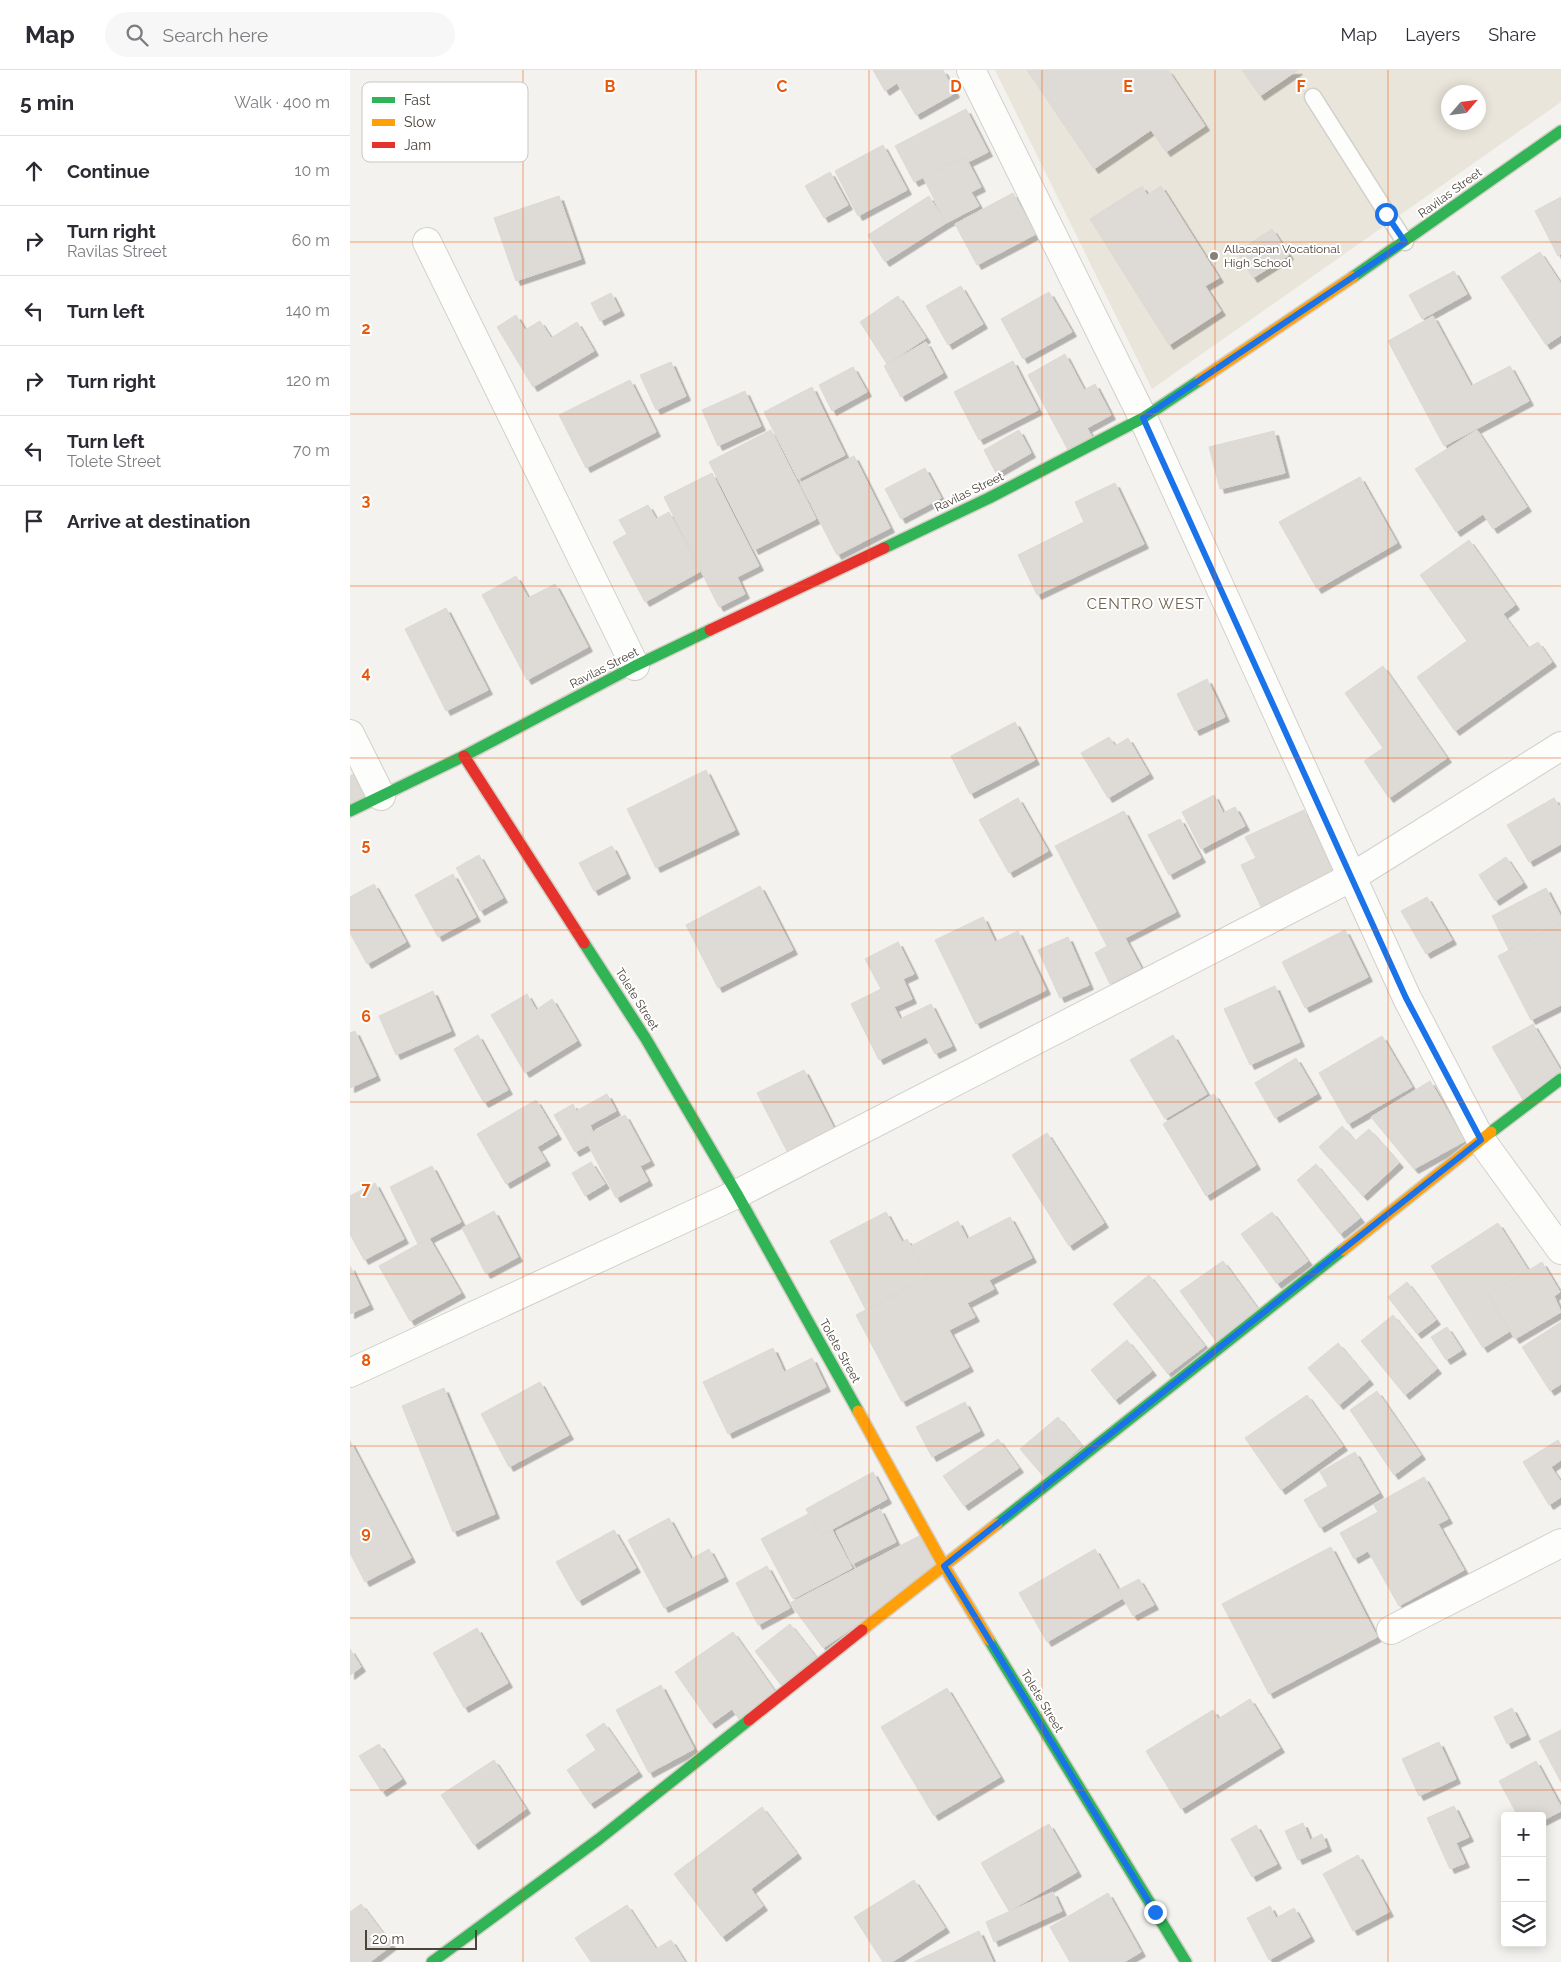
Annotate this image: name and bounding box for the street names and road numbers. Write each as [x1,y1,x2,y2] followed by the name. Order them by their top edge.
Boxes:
[1416,165,1484,221] street label: Ravilas Street
[932,469,1006,515] street label: Ravilas Street
[567,645,641,691] street label: Ravilas Street
[612,965,662,1033] street label: Tolete Street
[817,1317,863,1385] street label: Tolete Street
[1018,1667,1066,1735] street label: Tolete Street

